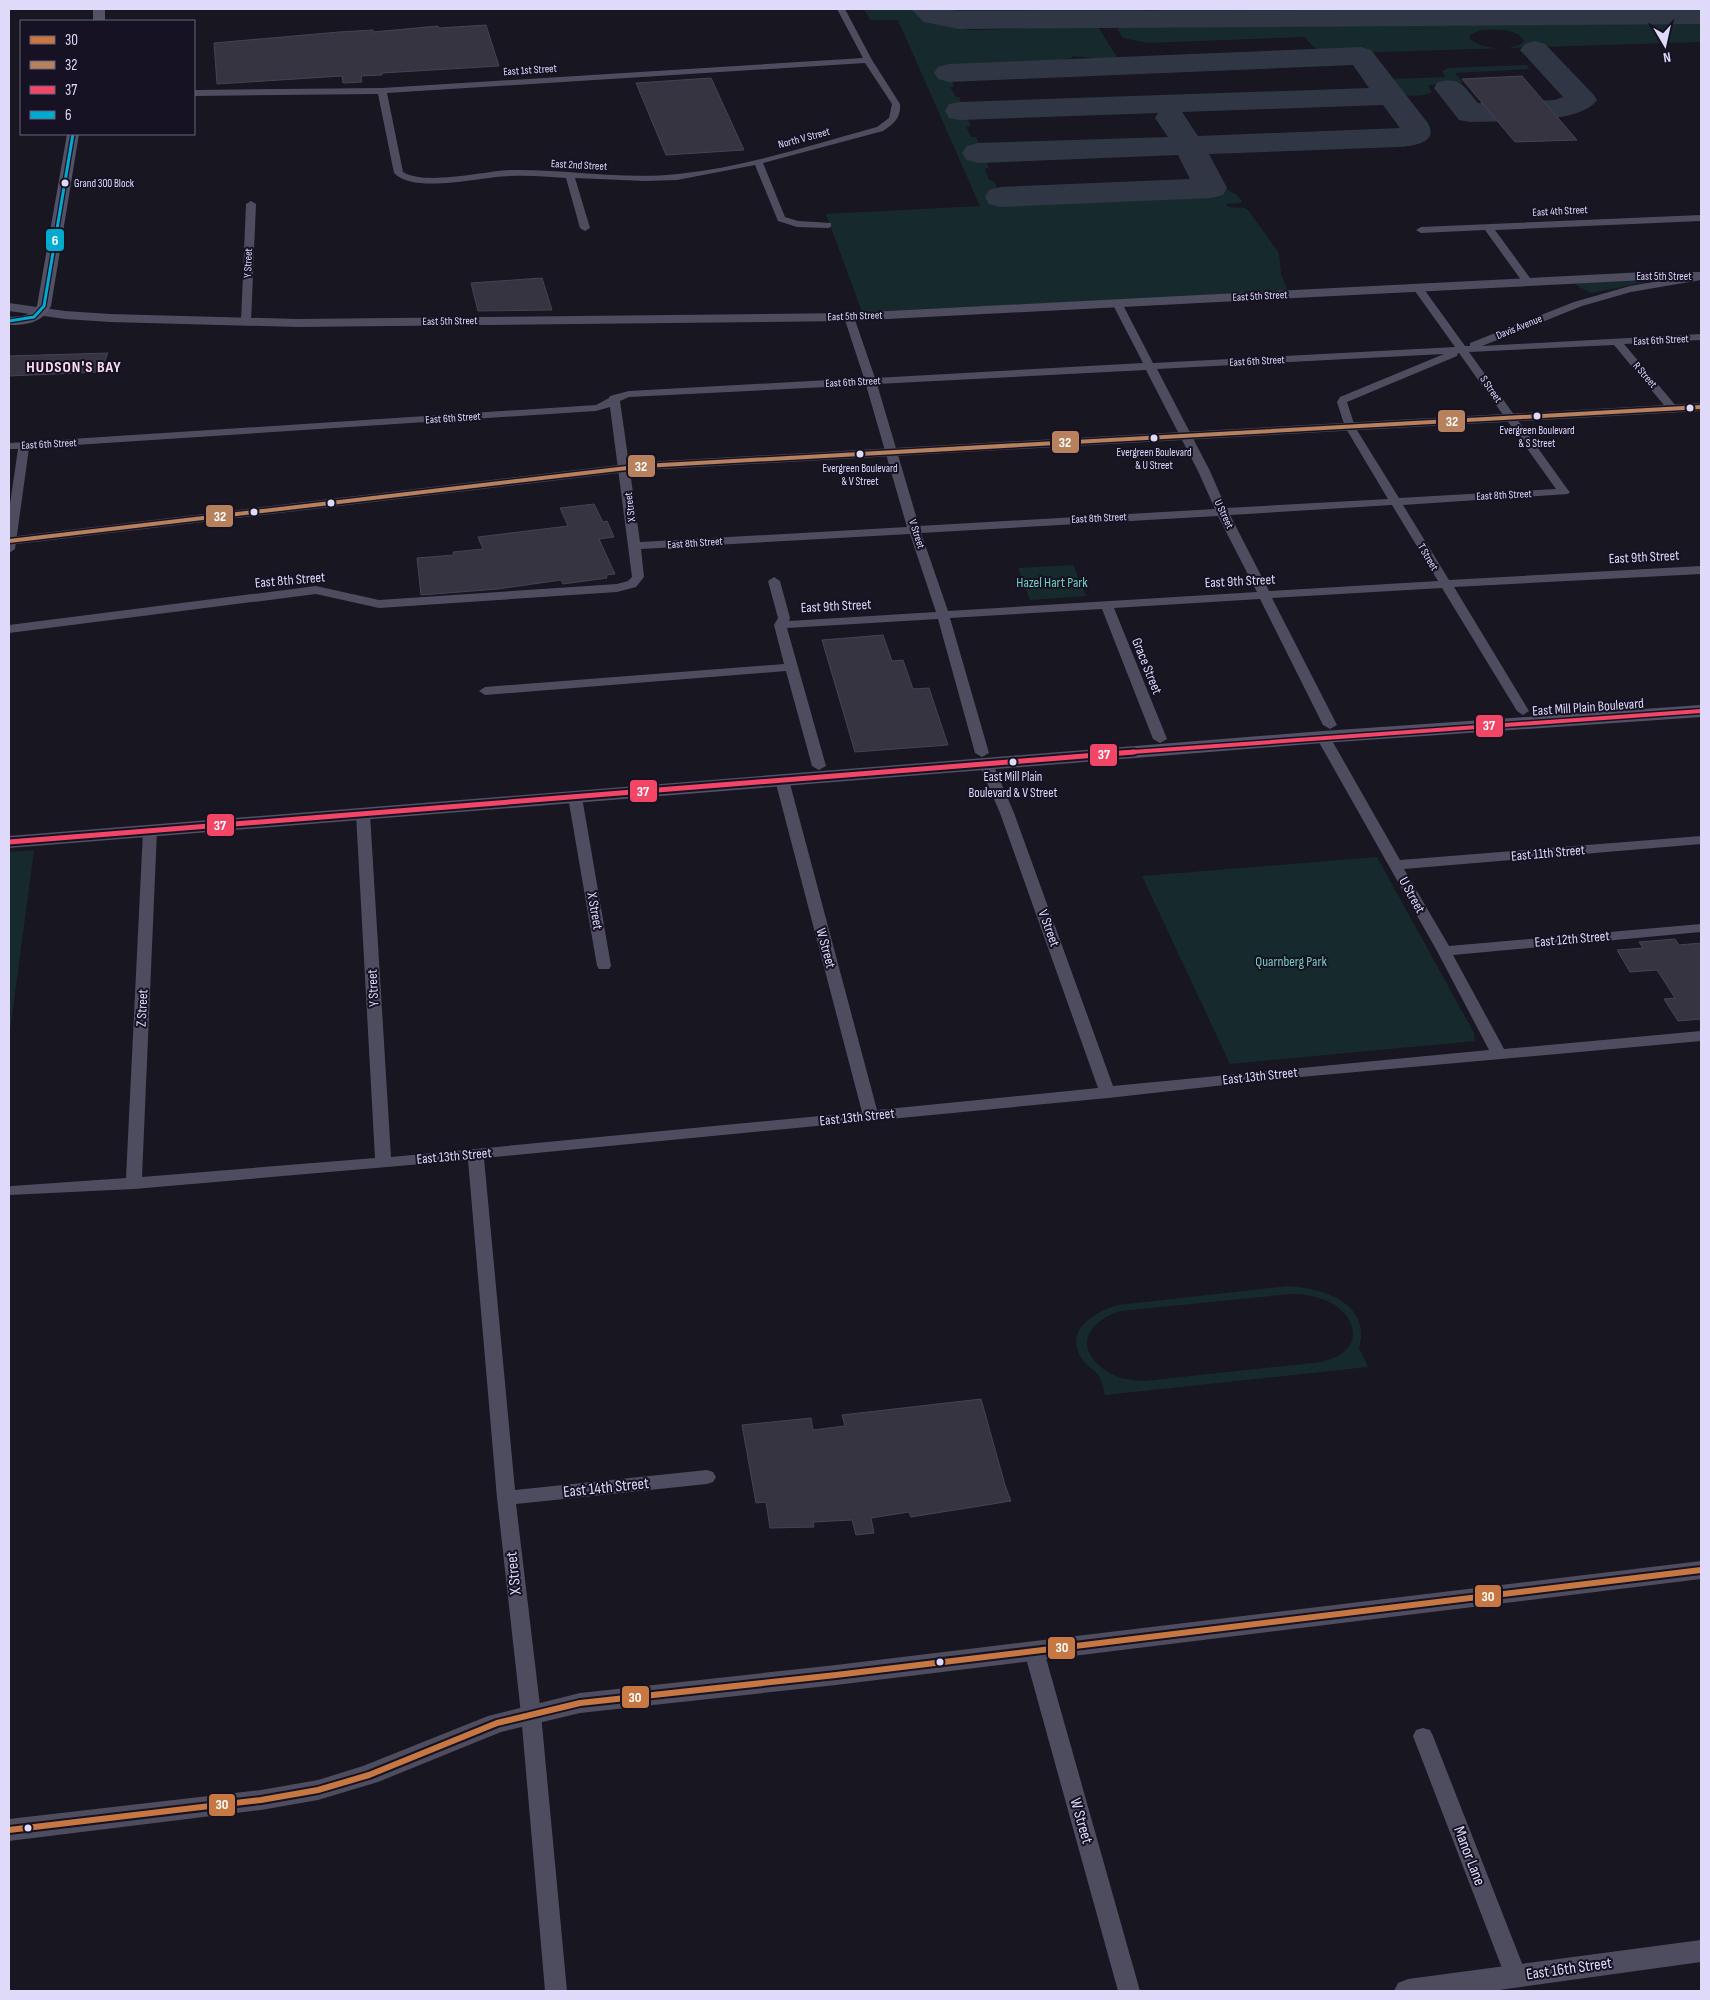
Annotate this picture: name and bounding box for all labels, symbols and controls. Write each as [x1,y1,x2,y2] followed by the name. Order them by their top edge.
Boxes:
[20,20,195,135] legend
[1640,20,1690,70] north arrow
[65,31,78,50] text: 30
[1662,48,1672,66] text: N
[65,56,77,75] text: 32
[503,62,558,78] street label: East 1st Street
[65,81,77,100] text: 37
[65,106,72,125] text: 6
[777,125,832,151] street label: North V Street
[550,157,608,173] street label: East 2nd Street
[74,177,135,190] place label: Grand 300 Block
[60,178,70,188] marker: Grand 300 Block
[1532,203,1589,219] street label: East 4th Street
[45,228,65,252] line badge: 6
[52,232,59,249] text: 6
[241,247,255,278] street label: Y Street
[1636,270,1692,283] street label: East 5th Street
[1232,288,1288,304] street label: East 5th Street
[827,309,883,323] street label: East 5th Street
[1494,312,1544,342] street label: Davis Avenue
[422,314,478,328] street label: East 5th Street
[1633,332,1690,348] street label: East 6th Street
[1229,353,1286,369] street label: East 6th Street
[26,358,122,377] district label: HUDSON'S BAY
[1630,359,1660,391] street label: R Street
[1477,373,1505,405] street label: S Street
[825,374,882,390] street label: East 6th Street
[1685,403,1695,413] unlabelled marker
[1437,409,1466,433] line badge: 32
[425,410,482,426] street label: East 6th Street
[1532,411,1542,421] marker: Evergreen Boulevard & S Street
[1446,413,1458,430] text: 32
[1500,424,1575,450] place label: Evergreen Boulevard & S Street
[1051,430,1080,454] line badge: 32
[1149,433,1159,443] marker: Evergreen Boulevard & U Street
[1059,434,1071,451] text: 32
[21,436,78,452] street label: East 6th Street
[1117,446,1192,472] place label: Evergreen Boulevard & U Street
[855,449,865,459] marker: Evergreen Boulevard & V Street
[627,454,656,478] line badge: 32
[635,458,647,475] text: 32
[823,462,898,488] place label: Evergreen Boulevard & V Street
[1476,487,1533,503] street label: East 8th Street
[622,491,638,523] street label: X Street
[1211,497,1237,531] street label: U Street
[326,498,336,508] unlabelled marker
[205,504,234,528] line badge: 32
[249,507,259,517] unlabelled marker
[214,508,226,525] text: 32
[1071,510,1128,526] street label: East 8th Street
[906,518,928,551] street label: V Street
[667,535,724,551] street label: East 8th Street
[1415,541,1441,574] street label: T Street
[1608,547,1680,567] street label: East 9th Street
[254,568,326,592] street label: East 8th Street
[1204,571,1276,591] street label: East 9th Street
[1016,574,1088,591] park label: Hazel Hart Park
[800,596,872,616] street label: East 9th Street
[1128,635,1166,697] street label: Grace Street
[1532,695,1645,719] street label: East Mill Plain Boulevard
[1475,714,1504,738] line badge: 37
[1483,717,1496,734] text: 37
[1089,743,1118,767] line badge: 37
[1098,746,1111,763] text: 37
[1008,757,1018,767] marker: East Mill Plain Boulevard & V Street
[969,769,1058,801] place label: East Mill Plain Boulevard & V Street
[629,779,658,803] line badge: 37
[637,783,650,800] text: 37
[206,813,235,837] line badge: 37
[214,817,227,834] text: 37
[1510,841,1586,865] street label: East 11th Street
[1395,874,1429,916] street label: U Street
[583,890,607,931] street label: X Street
[1035,907,1063,949] street label: V Street
[812,926,840,970] street label: W Street
[1534,927,1610,951] street label: East 12th Street
[1255,953,1327,970] park label: Quarnberg Park
[364,969,382,1007] street label: Y Street
[133,989,151,1027] street label: Z Street
[1222,1064,1298,1088] street label: East 13th Street
[819,1105,895,1129] street label: East 13th Street
[416,1144,492,1168] street label: East 13th Street
[562,1474,650,1502] street label: East 14th Street
[502,1550,526,1596] street label: X Street
[1474,1584,1502,1608] line badge: 30
[1482,1588,1495,1605] text: 30
[1047,1636,1076,1660] line badge: 30
[1056,1639,1069,1656] text: 30
[935,1657,945,1667] unlabelled marker
[621,1685,650,1709] line badge: 30
[629,1689,642,1706] text: 30
[208,1793,236,1817] line badge: 30
[216,1796,229,1813] text: 30
[1065,1796,1097,1846] street label: W Street
[23,1823,33,1833] unlabelled marker
[1449,1824,1489,1888] street label: Manor Lane
[1525,1954,1613,1984] street label: East 16th Street

